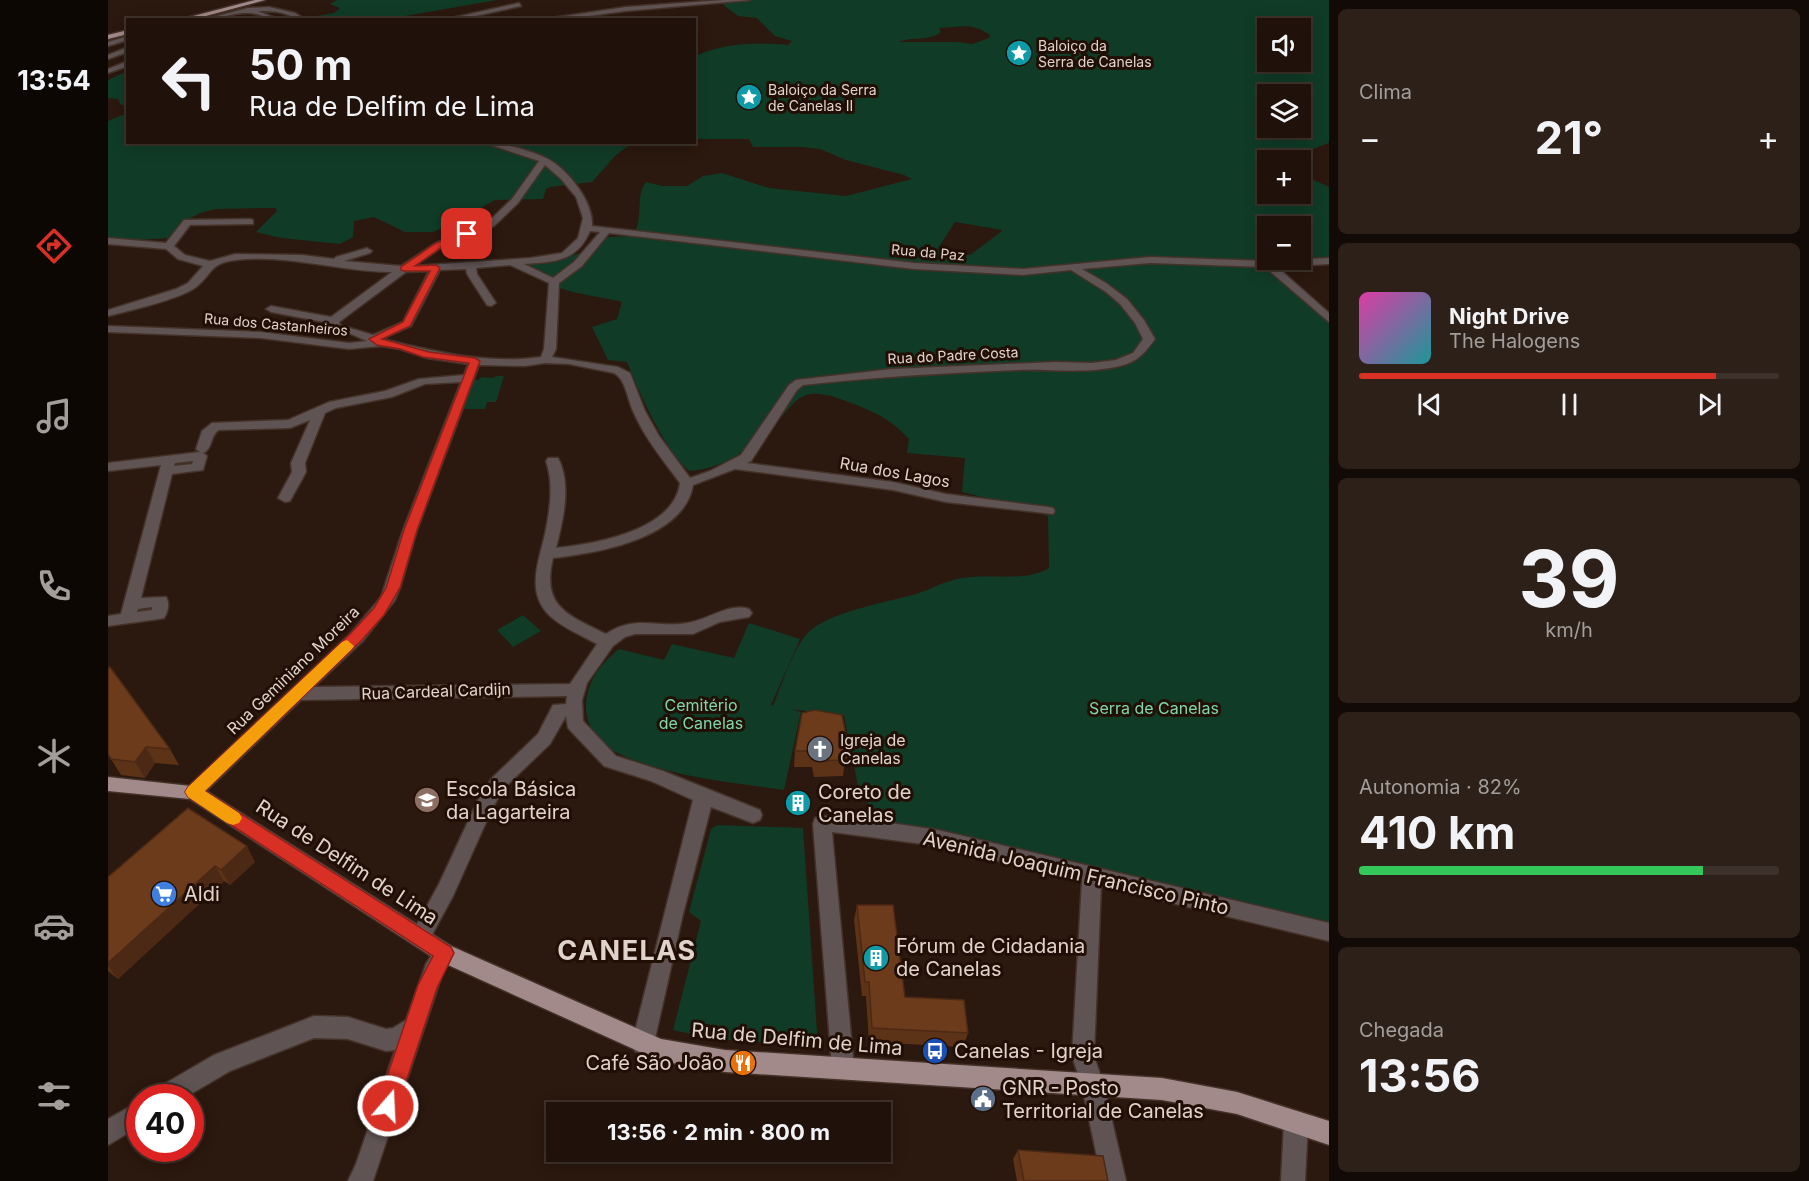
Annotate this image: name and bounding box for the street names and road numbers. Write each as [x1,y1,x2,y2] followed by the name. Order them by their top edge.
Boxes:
[890,240,966,264] street label: Rua da Paz
[203,309,349,339] street label: Rua dos Castanheiros
[887,343,1019,367] street label: Rua do Padre Costa
[838,452,952,492] street label: Rua dos Lagos
[223,602,363,738] street label: Rua Geminiano Moreira
[361,678,511,704] street label: Rua Cardeal Cardijn
[252,794,442,930] street label: Rua de Delfim de Lima
[921,826,1231,920] street label: Avenida Joaquim Francisco Pinto
[690,1018,904,1060] street label: Rua de Delfim de Lima

